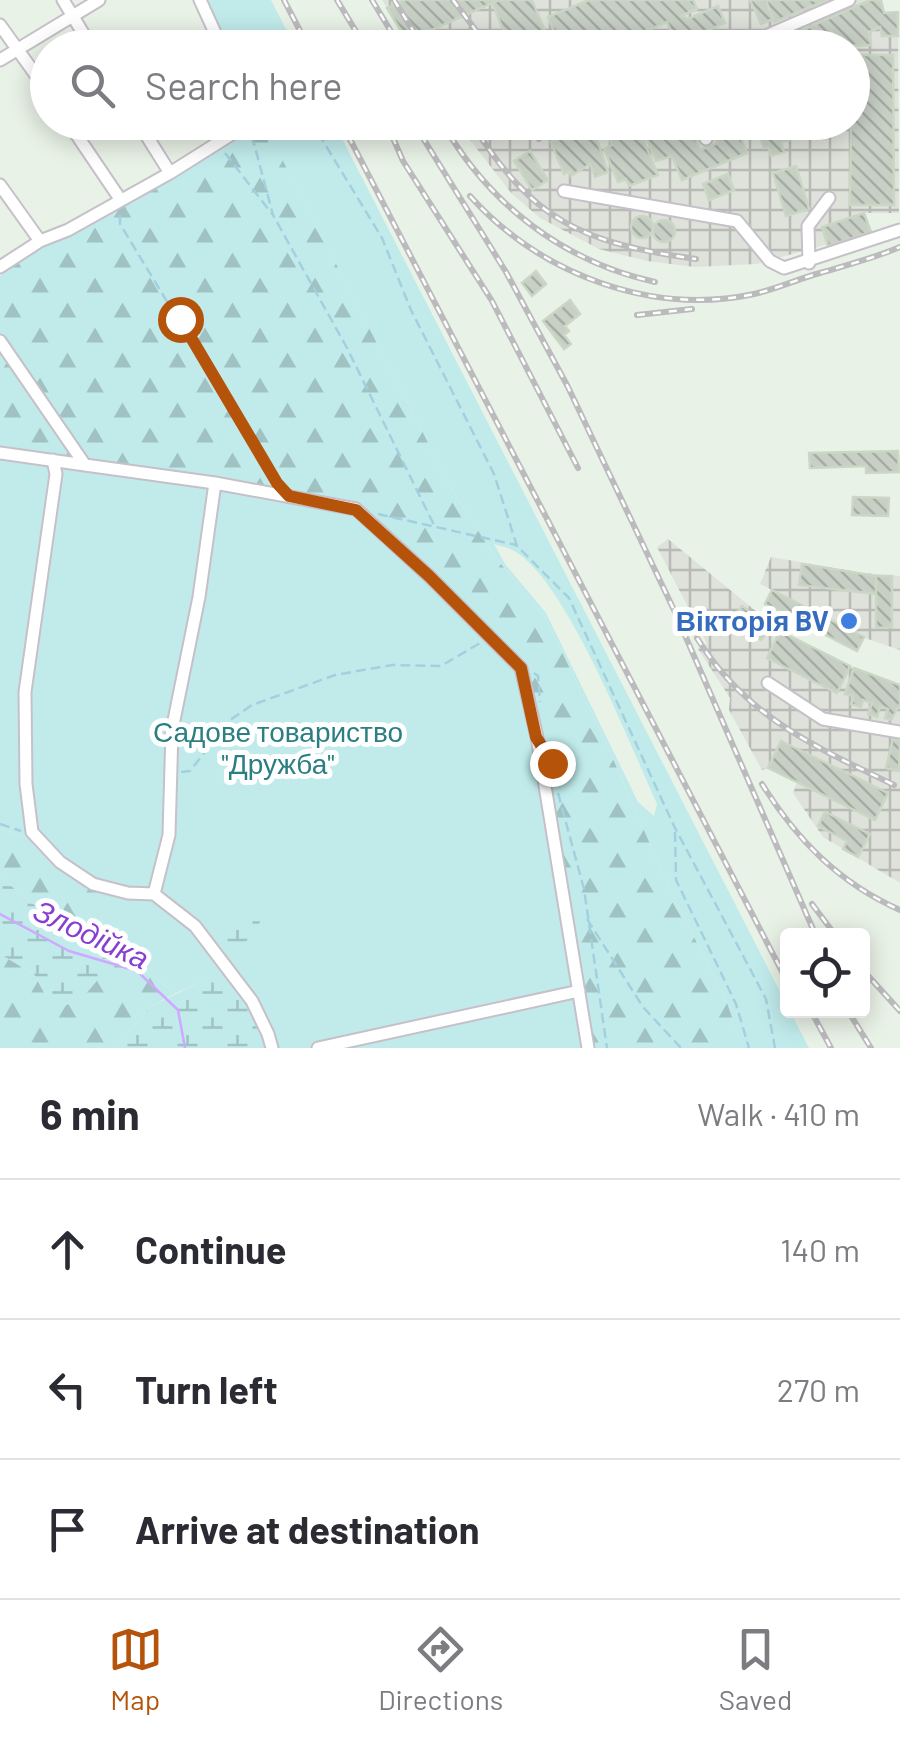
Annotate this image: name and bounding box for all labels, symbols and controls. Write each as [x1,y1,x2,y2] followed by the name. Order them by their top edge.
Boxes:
[30,30,870,140] search box
[65,58,120,113] icon: search
[145,62,343,108] text: Search here
[158,297,204,343] route start
[676,603,829,637] place label: Вікторія BV
[838,610,860,632] marker: Вікторія BV
[153,714,403,780] park label: Садове товариство "Дружба"
[530,741,576,787] route end
[29,891,155,975] water label: Злодійка
[780,928,870,1018] map controls
[780,928,870,1018] button: locate
[40,1088,140,1138] text: 6 min
[697,1094,860,1132] text: Walk · 410 m
[40,1222,95,1277] icon: ahead
[135,1226,286,1272] text: Continue
[780,1230,860,1268] text: 140 m
[40,1362,95,1417] icon: left
[135,1366,278,1412] text: Turn left
[777,1370,860,1408] text: 270 m
[40,1502,95,1557] icon: arrive
[135,1506,480,1552] text: Arrive at destination
[108,1622,163,1716] tab: Map
[378,1622,503,1716] tab: Directions
[719,1622,792,1716] tab: Saved

